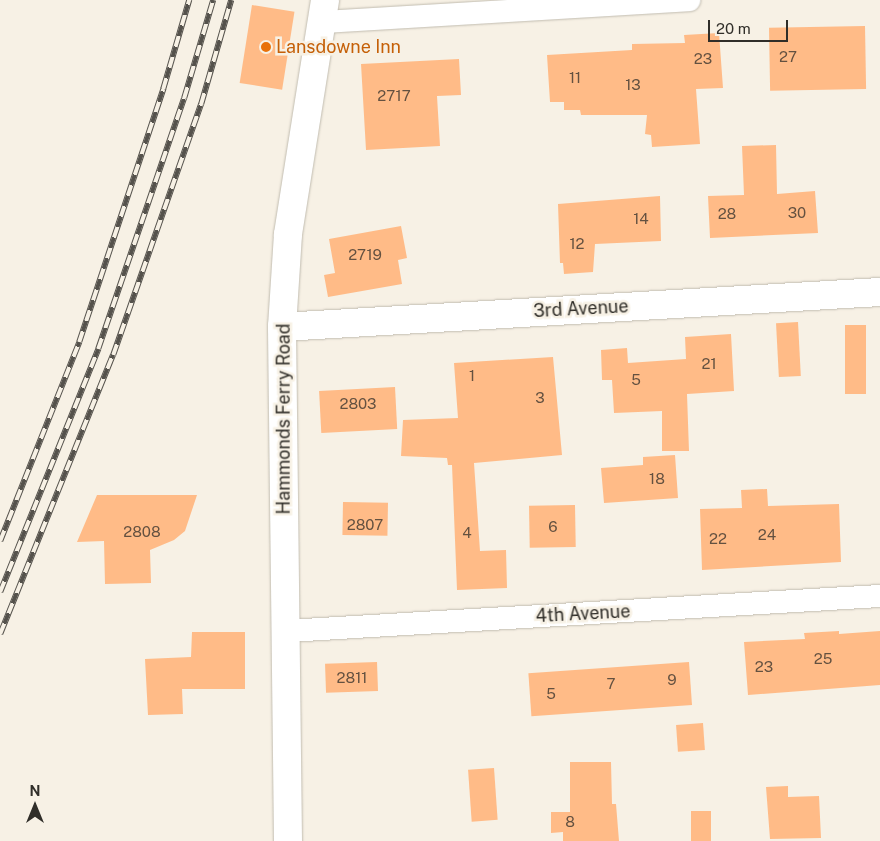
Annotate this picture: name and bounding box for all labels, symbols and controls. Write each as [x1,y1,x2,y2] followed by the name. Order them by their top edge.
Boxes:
[710,10,790,42] scale bar
[716,20,751,37] text: 20 m
[276,36,401,58] place label: Lansdowne Inn
[260,41,272,53] marker: Lansdowne Inn
[779,48,797,66] house number: 27
[694,50,712,68] house number: 23
[569,69,581,87] house number: 11
[625,76,641,94] house number: 13
[377,87,411,105] house number: 2717
[788,204,806,222] house number: 30
[718,205,736,223] house number: 28
[633,210,649,228] house number: 14
[569,235,585,253] house number: 12
[348,246,382,264] house number: 2719
[533,296,629,322] street label: 3rd Avenue
[273,323,295,515] street label: Hammonds Ferry Road
[701,355,717,373] house number: 21
[469,367,475,385] house number: 1
[631,371,641,389] house number: 5
[535,389,545,407] house number: 3
[339,395,377,413] house number: 2803
[649,470,665,488] house number: 18
[347,516,383,534] house number: 2807
[548,518,558,536] house number: 6
[123,523,161,541] house number: 2808
[462,524,472,542] house number: 4
[758,526,776,544] house number: 24
[709,530,727,548] house number: 22
[535,601,631,627] street label: 4th Avenue
[814,650,832,668] house number: 25
[755,658,773,676] house number: 23
[337,669,367,687] house number: 2811
[667,671,677,689] house number: 9
[606,675,616,693] house number: 7
[546,685,556,703] house number: 5
[10,781,60,831] north arrow
[30,783,40,799] text: N
[565,813,575,831] house number: 8

